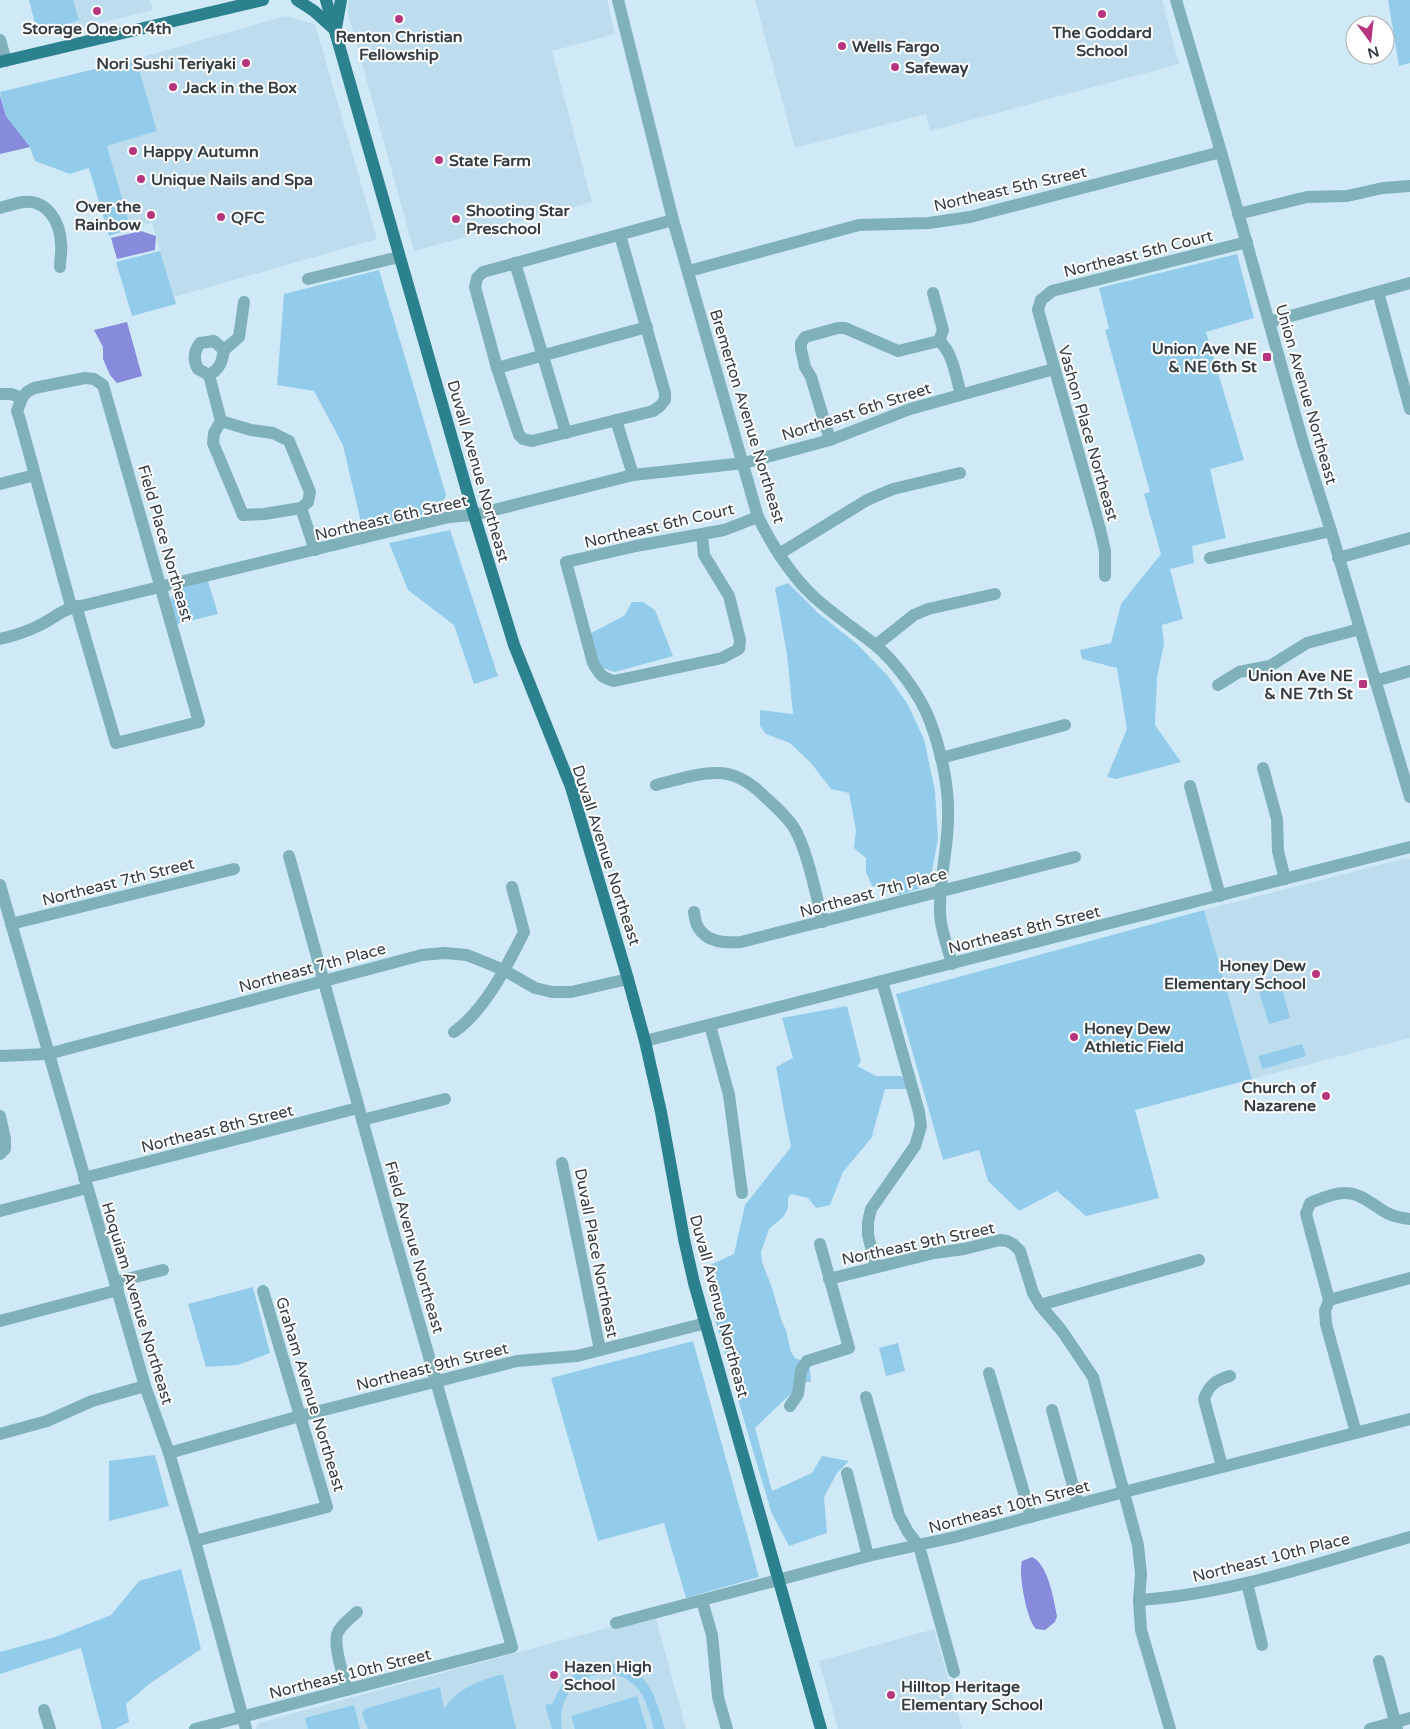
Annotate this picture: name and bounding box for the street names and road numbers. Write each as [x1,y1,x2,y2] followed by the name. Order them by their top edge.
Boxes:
[932,162,1089,216] street label: Northeast 5th Street
[1062,226,1215,282] street label: Northeast 5th Court
[1271,302,1341,487] street label: Union Avenue Northeast
[705,307,789,526] street label: Bremerton Avenue Northeast
[1053,343,1123,523] street label: Vashon Place Northeast
[442,378,514,565] street label: Duvall Avenue Northeast
[779,378,934,446] street label: Northeast 6th Street
[133,463,197,624] street label: Field Place Northeast
[313,491,470,545] street label: Northeast 6th Street
[582,499,736,553] street label: Northeast 6th Court
[567,762,645,948] street label: Duvall Avenue Northeast
[40,853,196,911] street label: Northeast 7th Street
[798,864,949,922] street label: Northeast 7th Place
[946,901,1102,959] street label: Northeast 8th Street
[237,939,388,997] street label: Northeast 7th Place
[139,1100,295,1158] street label: Northeast 8th Street
[380,1159,448,1336] street label: Field Avenue Northeast
[570,1167,622,1340] street label: Duvall Place Northeast
[97,1200,177,1407] street label: Hoquiam Avenue Northeast
[685,1213,753,1400] street label: Duvall Avenue Northeast
[840,1218,997,1270] street label: Northeast 9th Street
[271,1295,349,1494] street label: Graham Avenue Northeast
[354,1338,510,1396] street label: Northeast 9th Street
[926,1476,1092,1538] street label: Northeast 10th Street
[1190,1529,1352,1587] street label: Northeast 10th Place
[267,1644,433,1704] street label: Northeast 10th Street

